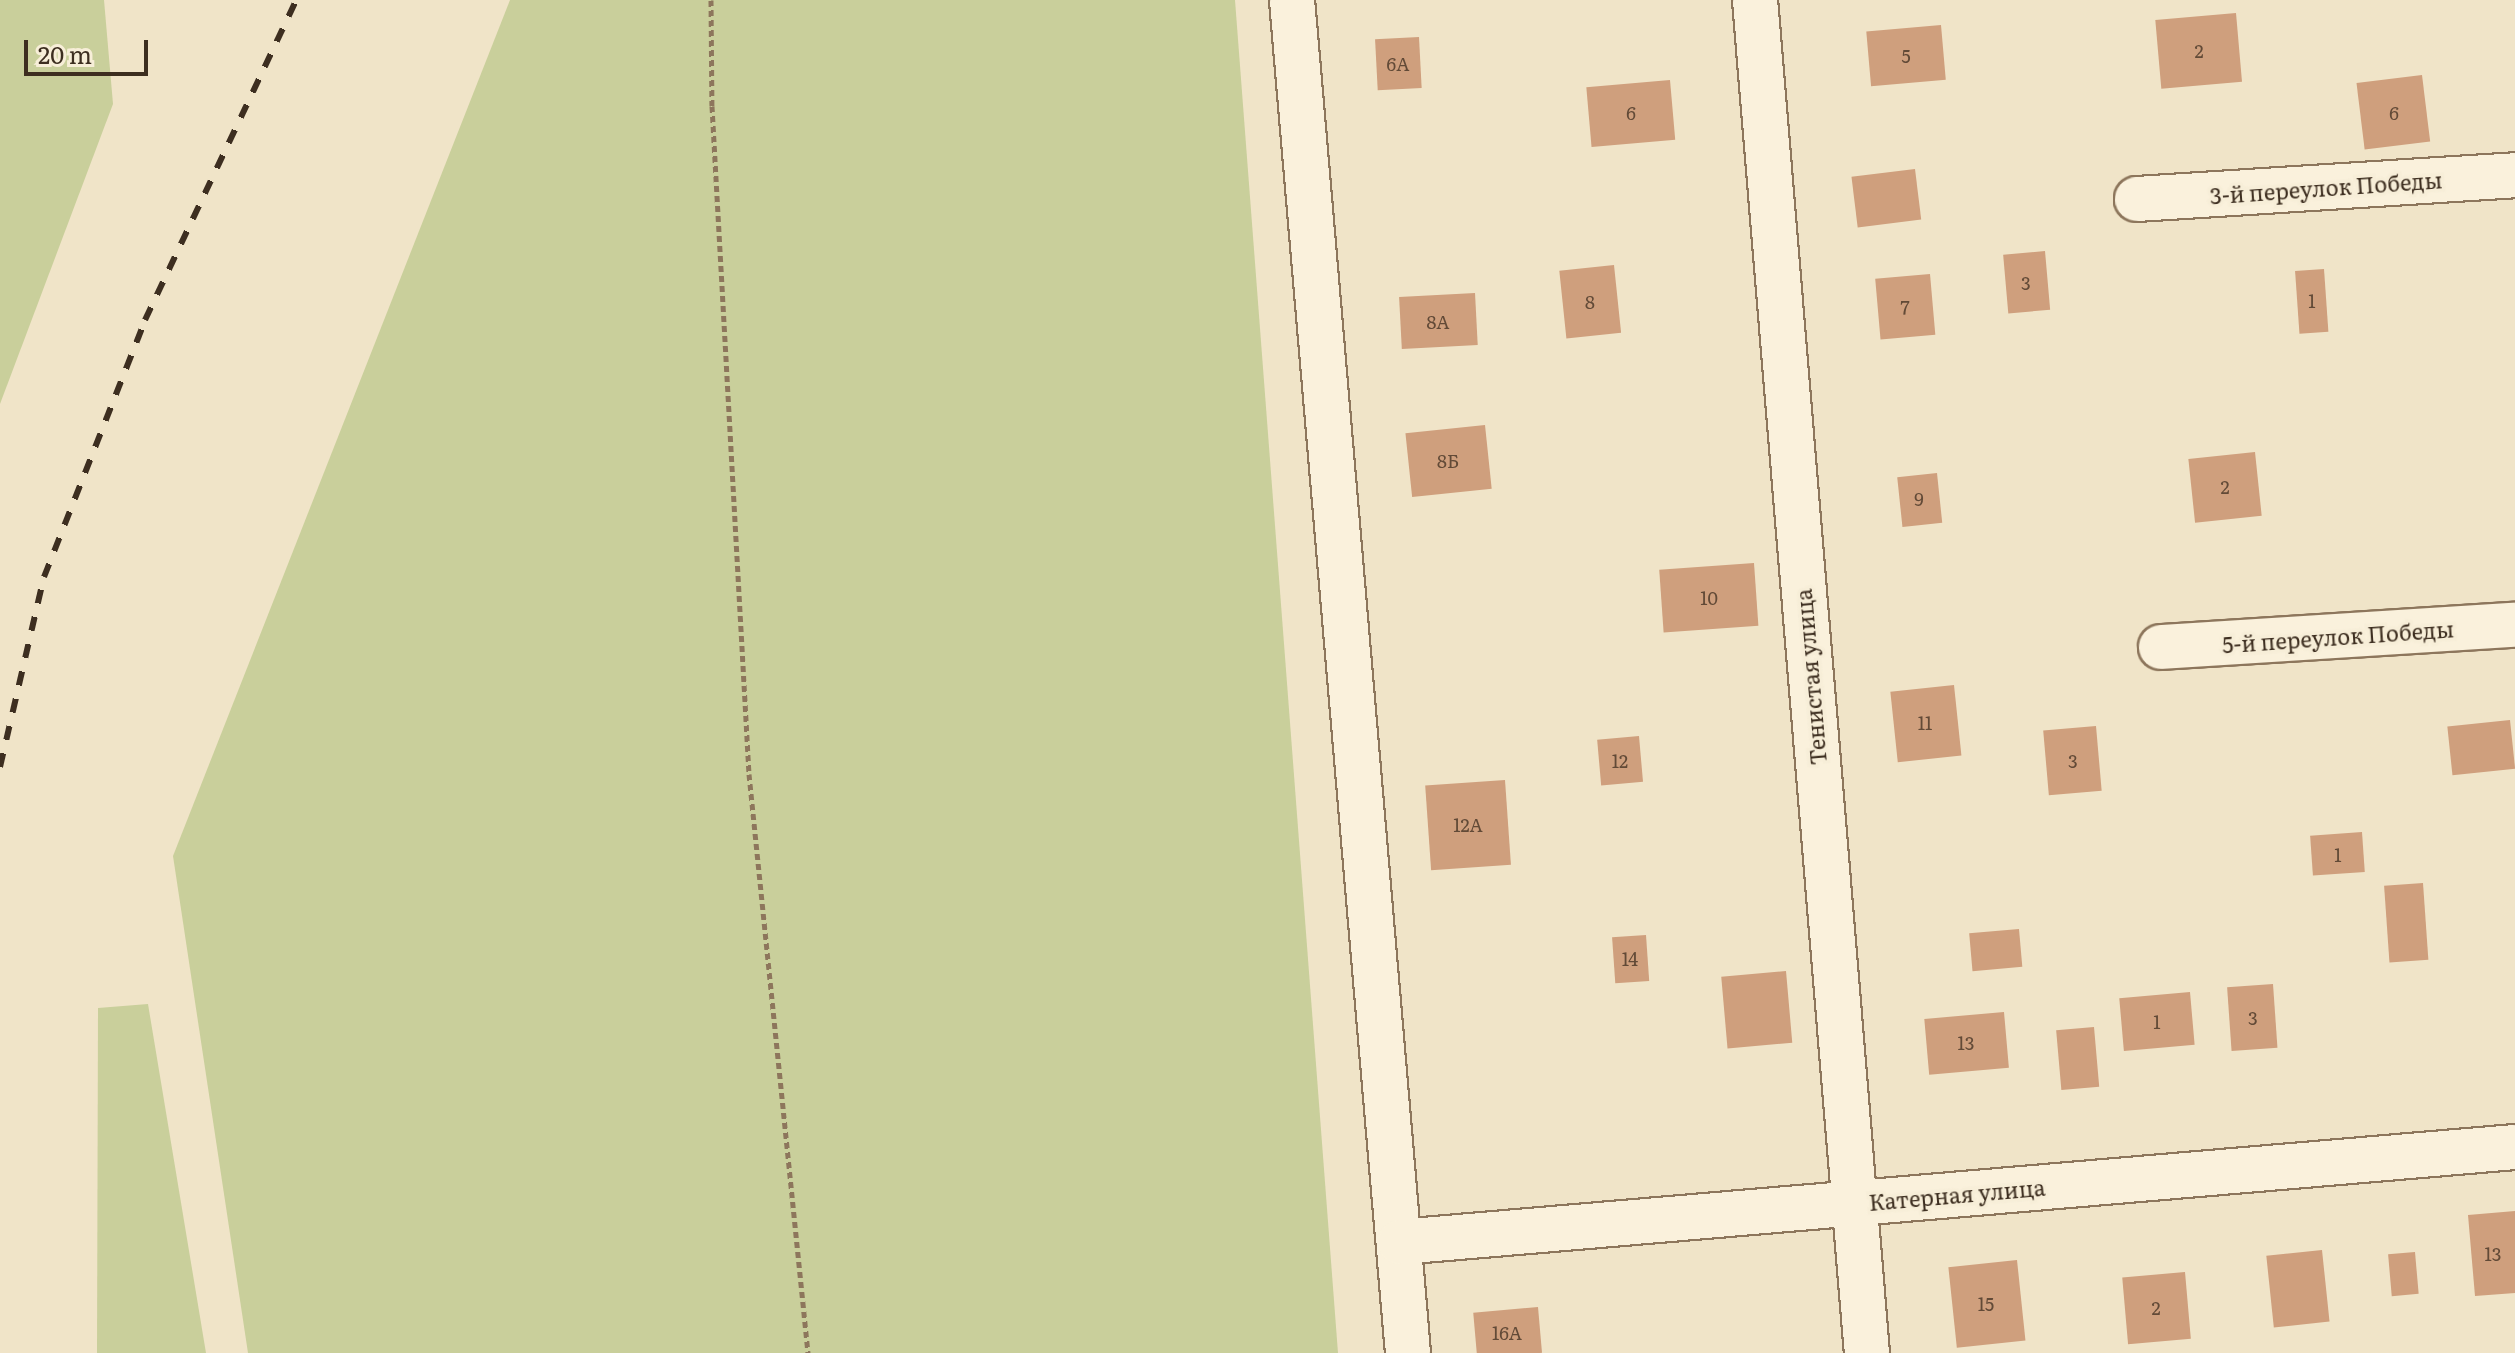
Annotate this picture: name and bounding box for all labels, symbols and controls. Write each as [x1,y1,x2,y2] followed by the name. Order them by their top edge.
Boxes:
[28,24,152,74] scale bar
[38,36,92,71] text: 20 m
[2194,40,2204,62] house number: 2
[1901,45,1911,67] house number: 5
[1387,53,1409,75] house number: 6А
[1626,102,1636,124] house number: 6
[2389,102,2399,124] house number: 6
[2209,166,2443,208] street label: 3-й переулок Победы
[2021,272,2031,294] house number: 3
[2308,290,2316,312] house number: 1
[1585,291,1595,313] house number: 8
[1900,296,1910,318] house number: 7
[1426,311,1450,333] house number: 8А
[1437,450,1459,472] house number: 8Б
[2220,476,2230,498] house number: 2
[1914,488,1924,510] house number: 9
[1700,587,1718,609] house number: 10
[1789,588,1831,766] street label: Тенистая улица
[2221,615,2455,657] street label: 5-й переулок Победы
[1918,712,1932,734] house number: 11
[1612,750,1628,772] house number: 12
[2068,750,2078,772] house number: 3
[1453,814,1483,836] house number: 12А
[2334,844,2342,866] house number: 1
[1622,948,1638,970] house number: 14
[2248,1007,2258,1029] house number: 3
[2153,1011,2161,1033] house number: 1
[1957,1032,1975,1054] house number: 13
[1868,1173,2046,1215] street label: Катерная улица
[2484,1243,2502,1265] house number: 13
[1978,1293,1994,1315] house number: 15
[2151,1297,2161,1319] house number: 2
[1492,1322,1522,1344] house number: 16А

